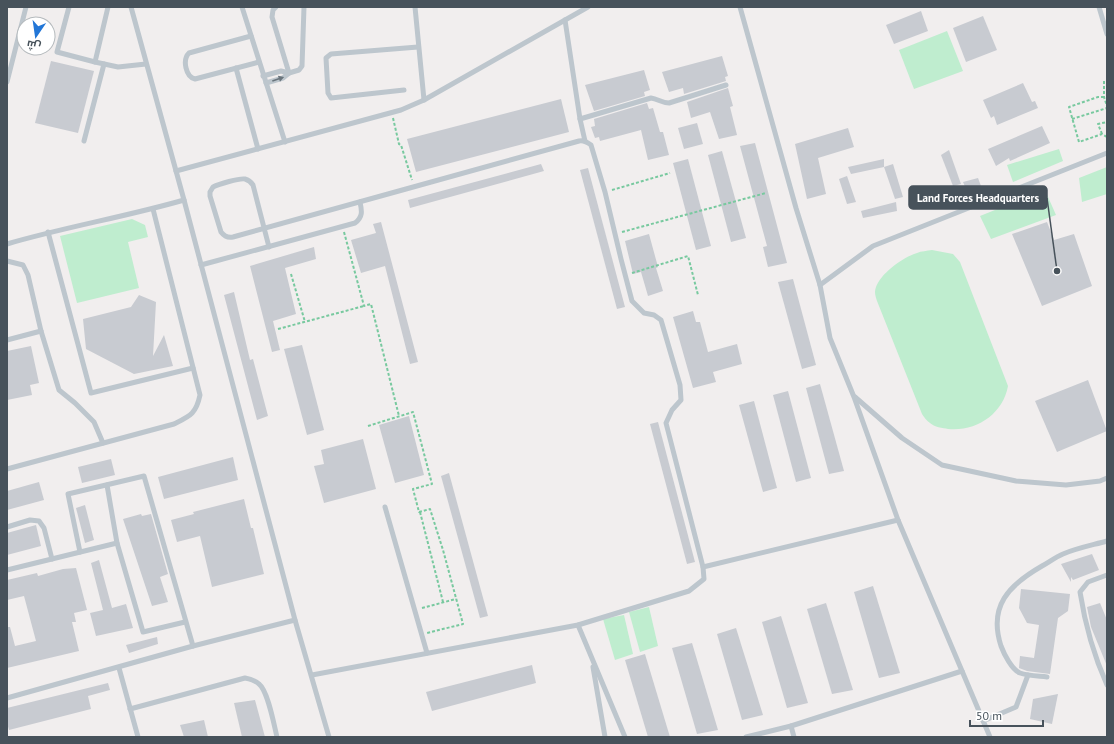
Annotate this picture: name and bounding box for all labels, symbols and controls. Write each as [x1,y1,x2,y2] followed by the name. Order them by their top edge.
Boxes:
[16,16,56,56] north arrow
[25,37,42,54] text: ش
[273,76,285,82] one-way arrow
[909,186,1047,209] callout: Land Forces Headquarters
[917,191,1039,205] text: Land Forces Headquarters
[970,702,1043,728] scale bar
[976,708,1002,723] text: 50 m

